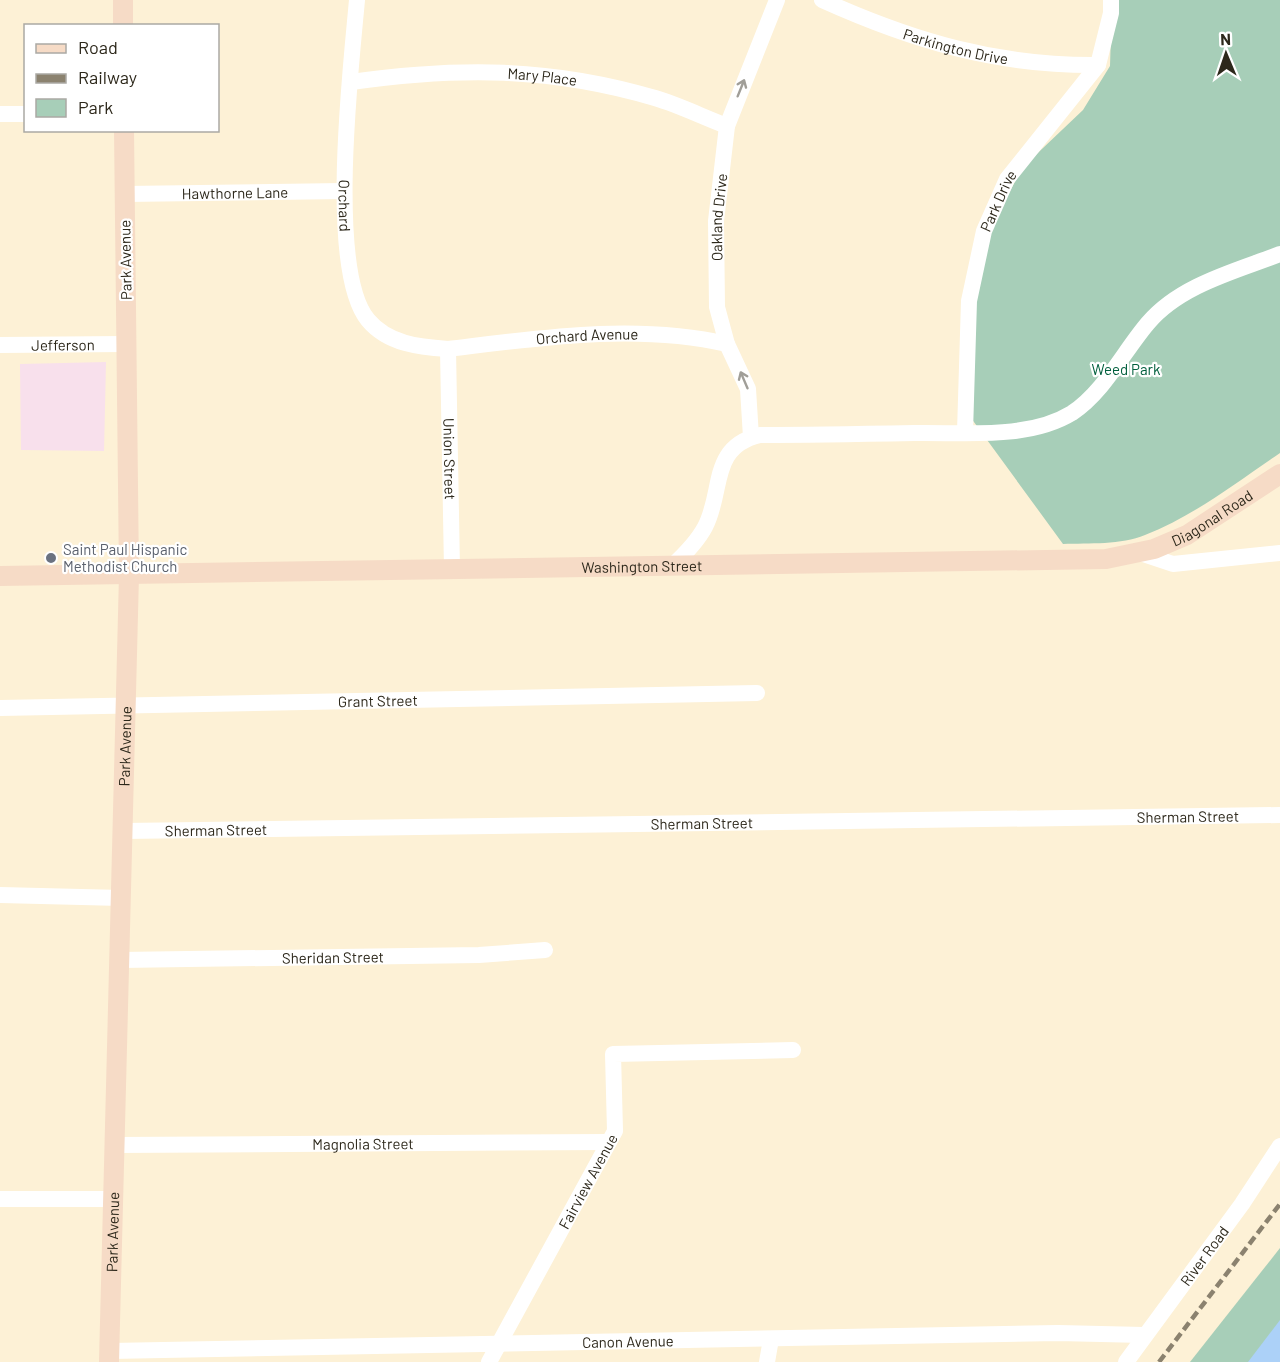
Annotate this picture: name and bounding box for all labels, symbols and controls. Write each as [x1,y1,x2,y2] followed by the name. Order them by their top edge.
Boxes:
[24,24,219,132] legend
[901,24,1009,68] street label: Parkington Drive
[1196,24,1256,84] north arrow
[1220,29,1231,48] text: N
[78,36,118,58] text: Road
[507,64,578,89] street label: Mary Place
[78,66,137,88] text: Railway
[736,80,747,98] one-way arrow
[78,96,113,118] text: Park
[976,166,1020,234] street label: Park Drive
[707,172,730,261] street label: Oakland Drive
[336,180,355,232] street label: Orchard
[182,183,288,202] street label: Hawthorne Lane
[115,220,135,300] street label: Park Avenue
[535,324,639,348] street label: Orchard Avenue
[31,335,95,354] street label: Jefferson
[1091,360,1161,378] park label: Weed Park
[738,371,749,389] one-way arrow
[440,418,460,500] street label: Union Street
[1169,486,1256,550] street label: Diagonal Road
[63,540,187,575] place label: Saint Paul Hispanic Methodist Church
[44,551,58,565] marker: Saint Paul Hispanic Methodist Church
[581,556,703,576] street label: Washington Street
[338,691,418,710] street label: Grant Street
[115,706,135,787] street label: Park Avenue
[1137,807,1239,826] street label: Sherman Street
[651,813,753,833] street label: Sherman Street
[165,820,267,839] street label: Sherman Street
[282,947,384,967] street label: Sheridan Street
[554,1130,621,1232] street label: Fairview Avenue
[312,1134,414,1153] street label: Magnolia Street
[102,1192,122,1272] street label: Park Avenue
[1176,1222,1232,1289] street label: River Road
[582,1331,674,1351] street label: Canon Avenue

